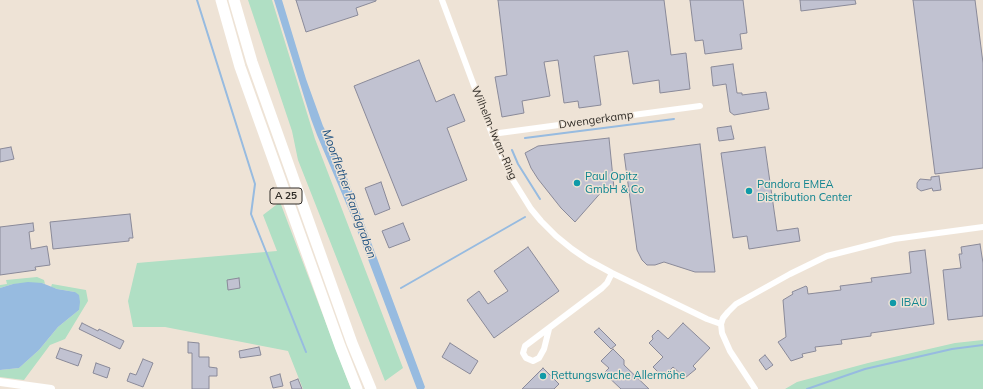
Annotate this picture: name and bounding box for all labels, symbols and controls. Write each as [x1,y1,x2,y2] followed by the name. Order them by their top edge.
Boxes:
[468,84,520,182] street label: Wilhelm-Iwan-Ring
[558,108,634,132] street label: Dwengerkamp
[319,127,379,261] water label: Moorflether Randgraben
[585,170,644,196] place label: Paul Opitz GmbH & Co
[572,178,582,188] marker: Paul Opitz GmbH & Co
[757,178,852,204] place label: Pandora EMEA Distribution Center
[744,186,754,196] marker: Pandora EMEA Distribution Center
[270,188,302,204] road number: A 25
[901,296,927,310] place label: IBAU
[888,298,898,308] marker: IBAU
[551,369,685,383] place label: Rettungswache Allermöhe
[538,371,548,381] marker: Rettungswache Allermöhe

